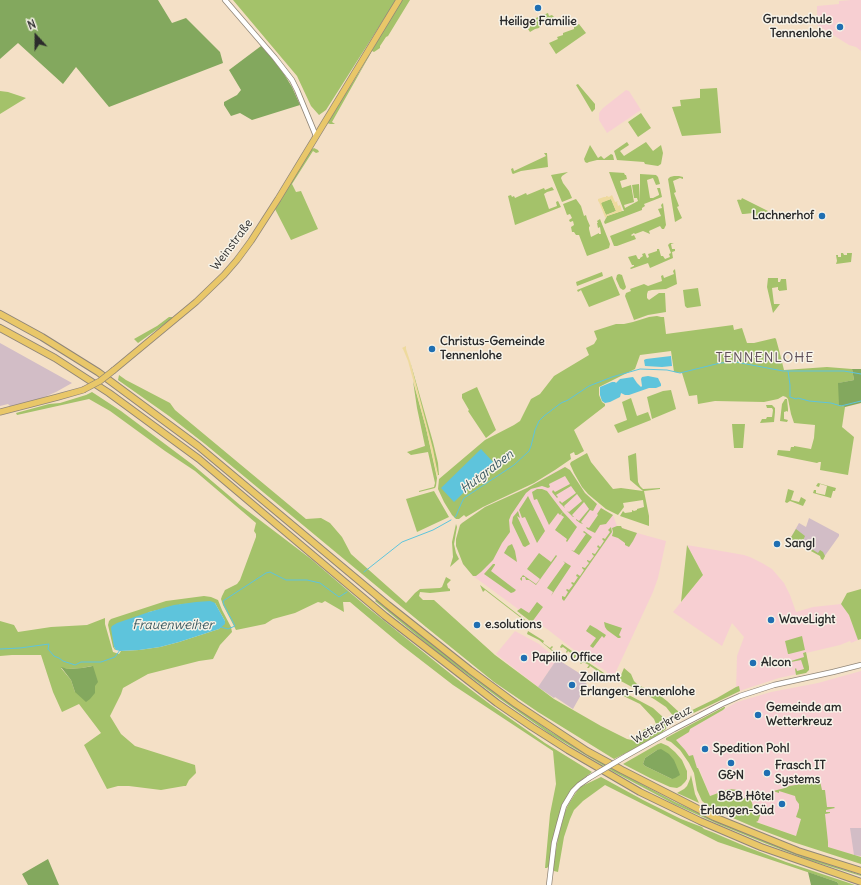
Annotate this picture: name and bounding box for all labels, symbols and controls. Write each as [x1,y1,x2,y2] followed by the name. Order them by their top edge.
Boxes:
[533,3,543,13] marker: Heilige Familie
[763,13,832,41] place label: Grundschule Tennenlohe
[499,15,577,29] place label: Heilige Familie
[16,16,56,56] north arrow
[26,17,38,33] text: N
[835,22,845,32] marker: Grundschule Tennenlohe
[752,209,814,223] place label: Lachnerhof
[817,211,827,221] marker: Lachnerhof
[208,216,256,274] street label: Weinstraße
[440,335,545,363] place label: Christus-Gemeinde Tennenlohe
[427,344,437,354] marker: Christus-Gemeinde Tennenlohe
[716,350,814,366] district label: TENNENLOHE
[457,447,517,497] water label: Hutgraben
[785,537,815,551] place label: Sangl
[772,539,782,549] marker: Sangl
[779,613,835,627] place label: WaveLight
[766,615,776,625] marker: WaveLight
[132,617,214,633] water label: Frauenweiher
[485,618,542,632] place label: e.solutions
[472,620,482,630] marker: e.solutions
[532,651,602,665] place label: Papilio Office
[519,653,529,663] marker: Papilio Office
[761,656,791,670] place label: Alcon
[748,658,758,668] marker: Alcon
[580,671,695,699] place label: Zollamt Erlangen-Tennenlohe
[567,680,577,690] marker: Zollamt Erlangen-Tennenlohe
[766,701,841,729] place label: Gemeinde am Wetterkreuz
[630,703,694,747] street label: Wetterkreuz
[753,710,763,720] marker: Gemeinde am Wetterkreuz
[713,742,789,756] place label: Spedition Pohl
[700,744,710,754] marker: Spedition Pohl
[726,758,736,768] marker: G&N
[775,759,826,787] place label: Frasch IT Systems
[762,768,772,778] marker: Frasch IT Systems
[718,769,744,783] place label: G&N
[700,790,774,818] place label: B&B Hôtel Erlangen-Süd
[777,799,787,809] marker: B&B Hôtel Erlangen-Süd

